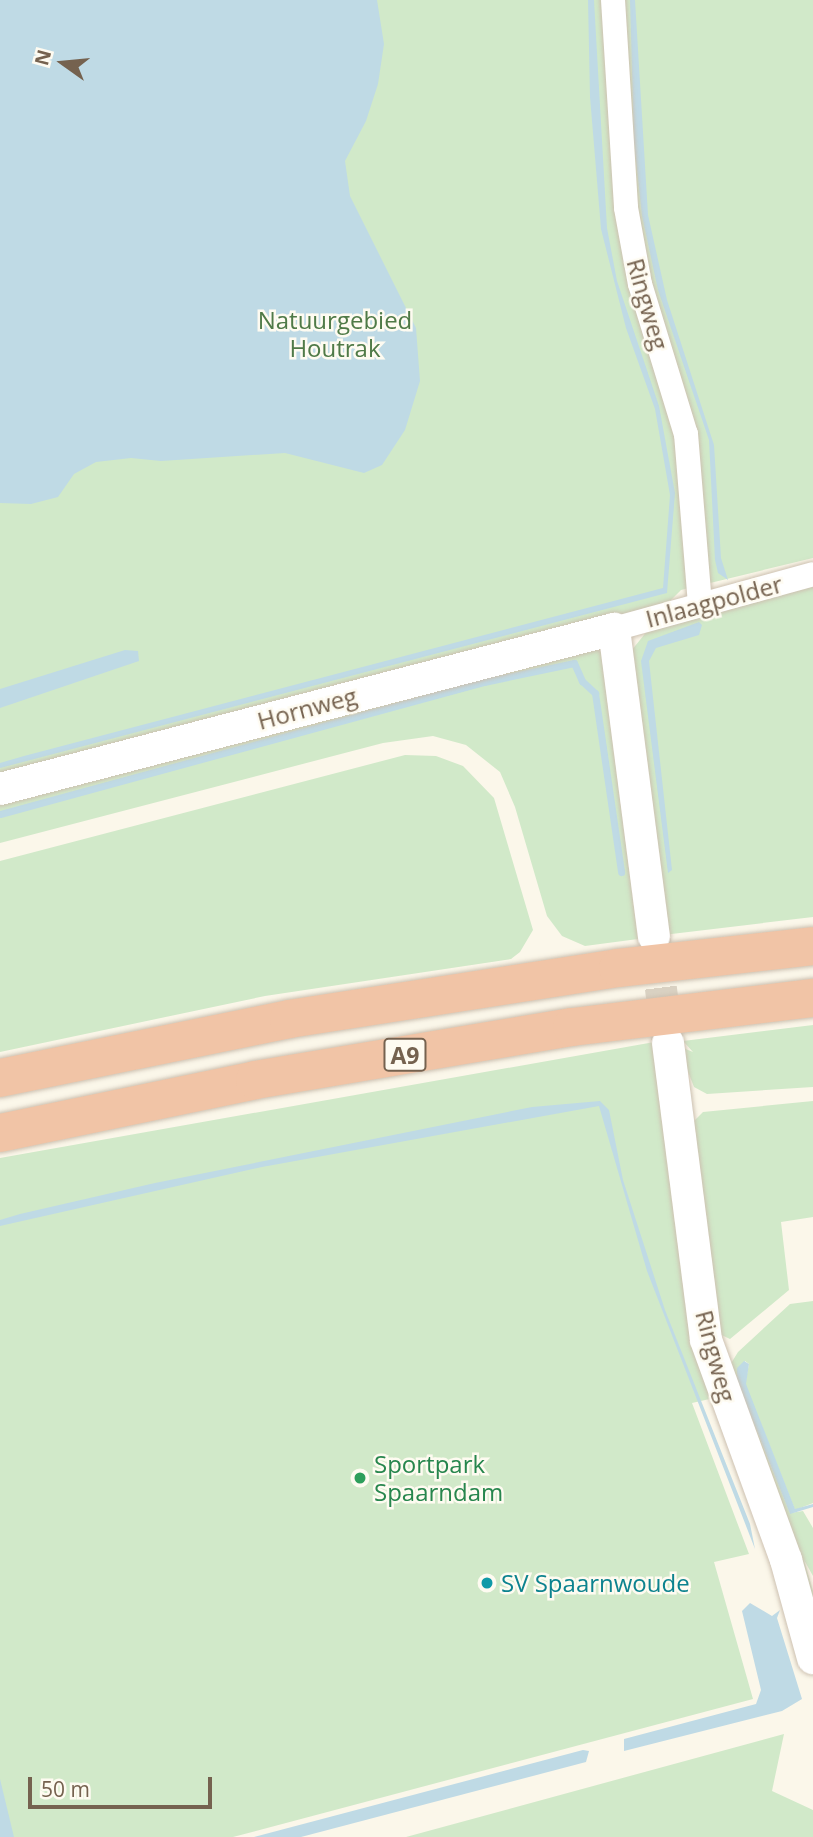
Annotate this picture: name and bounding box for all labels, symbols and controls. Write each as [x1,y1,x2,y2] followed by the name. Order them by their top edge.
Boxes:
[28,28,98,98] north arrow
[28,47,57,68] text: N
[621,255,675,353] street label: Ringweg
[258,306,412,362] park label: Natuurgebied Houtrak
[642,569,786,633] street label: Inlaagpolder
[254,681,360,735] street label: Hornweg
[382,1036,428,1074] road number: A9
[690,1307,742,1405] street label: Ringweg
[374,1450,503,1506] place label: Sportpark Spaarndam
[352,1470,368,1486] marker: Sportpark Spaarndam
[501,1569,690,1597] place label: SV Spaarnwoude
[479,1575,495,1591] marker: SV Spaarnwoude
[32,1764,215,1808] scale bar
[41,1775,90,1803] text: 50 m

